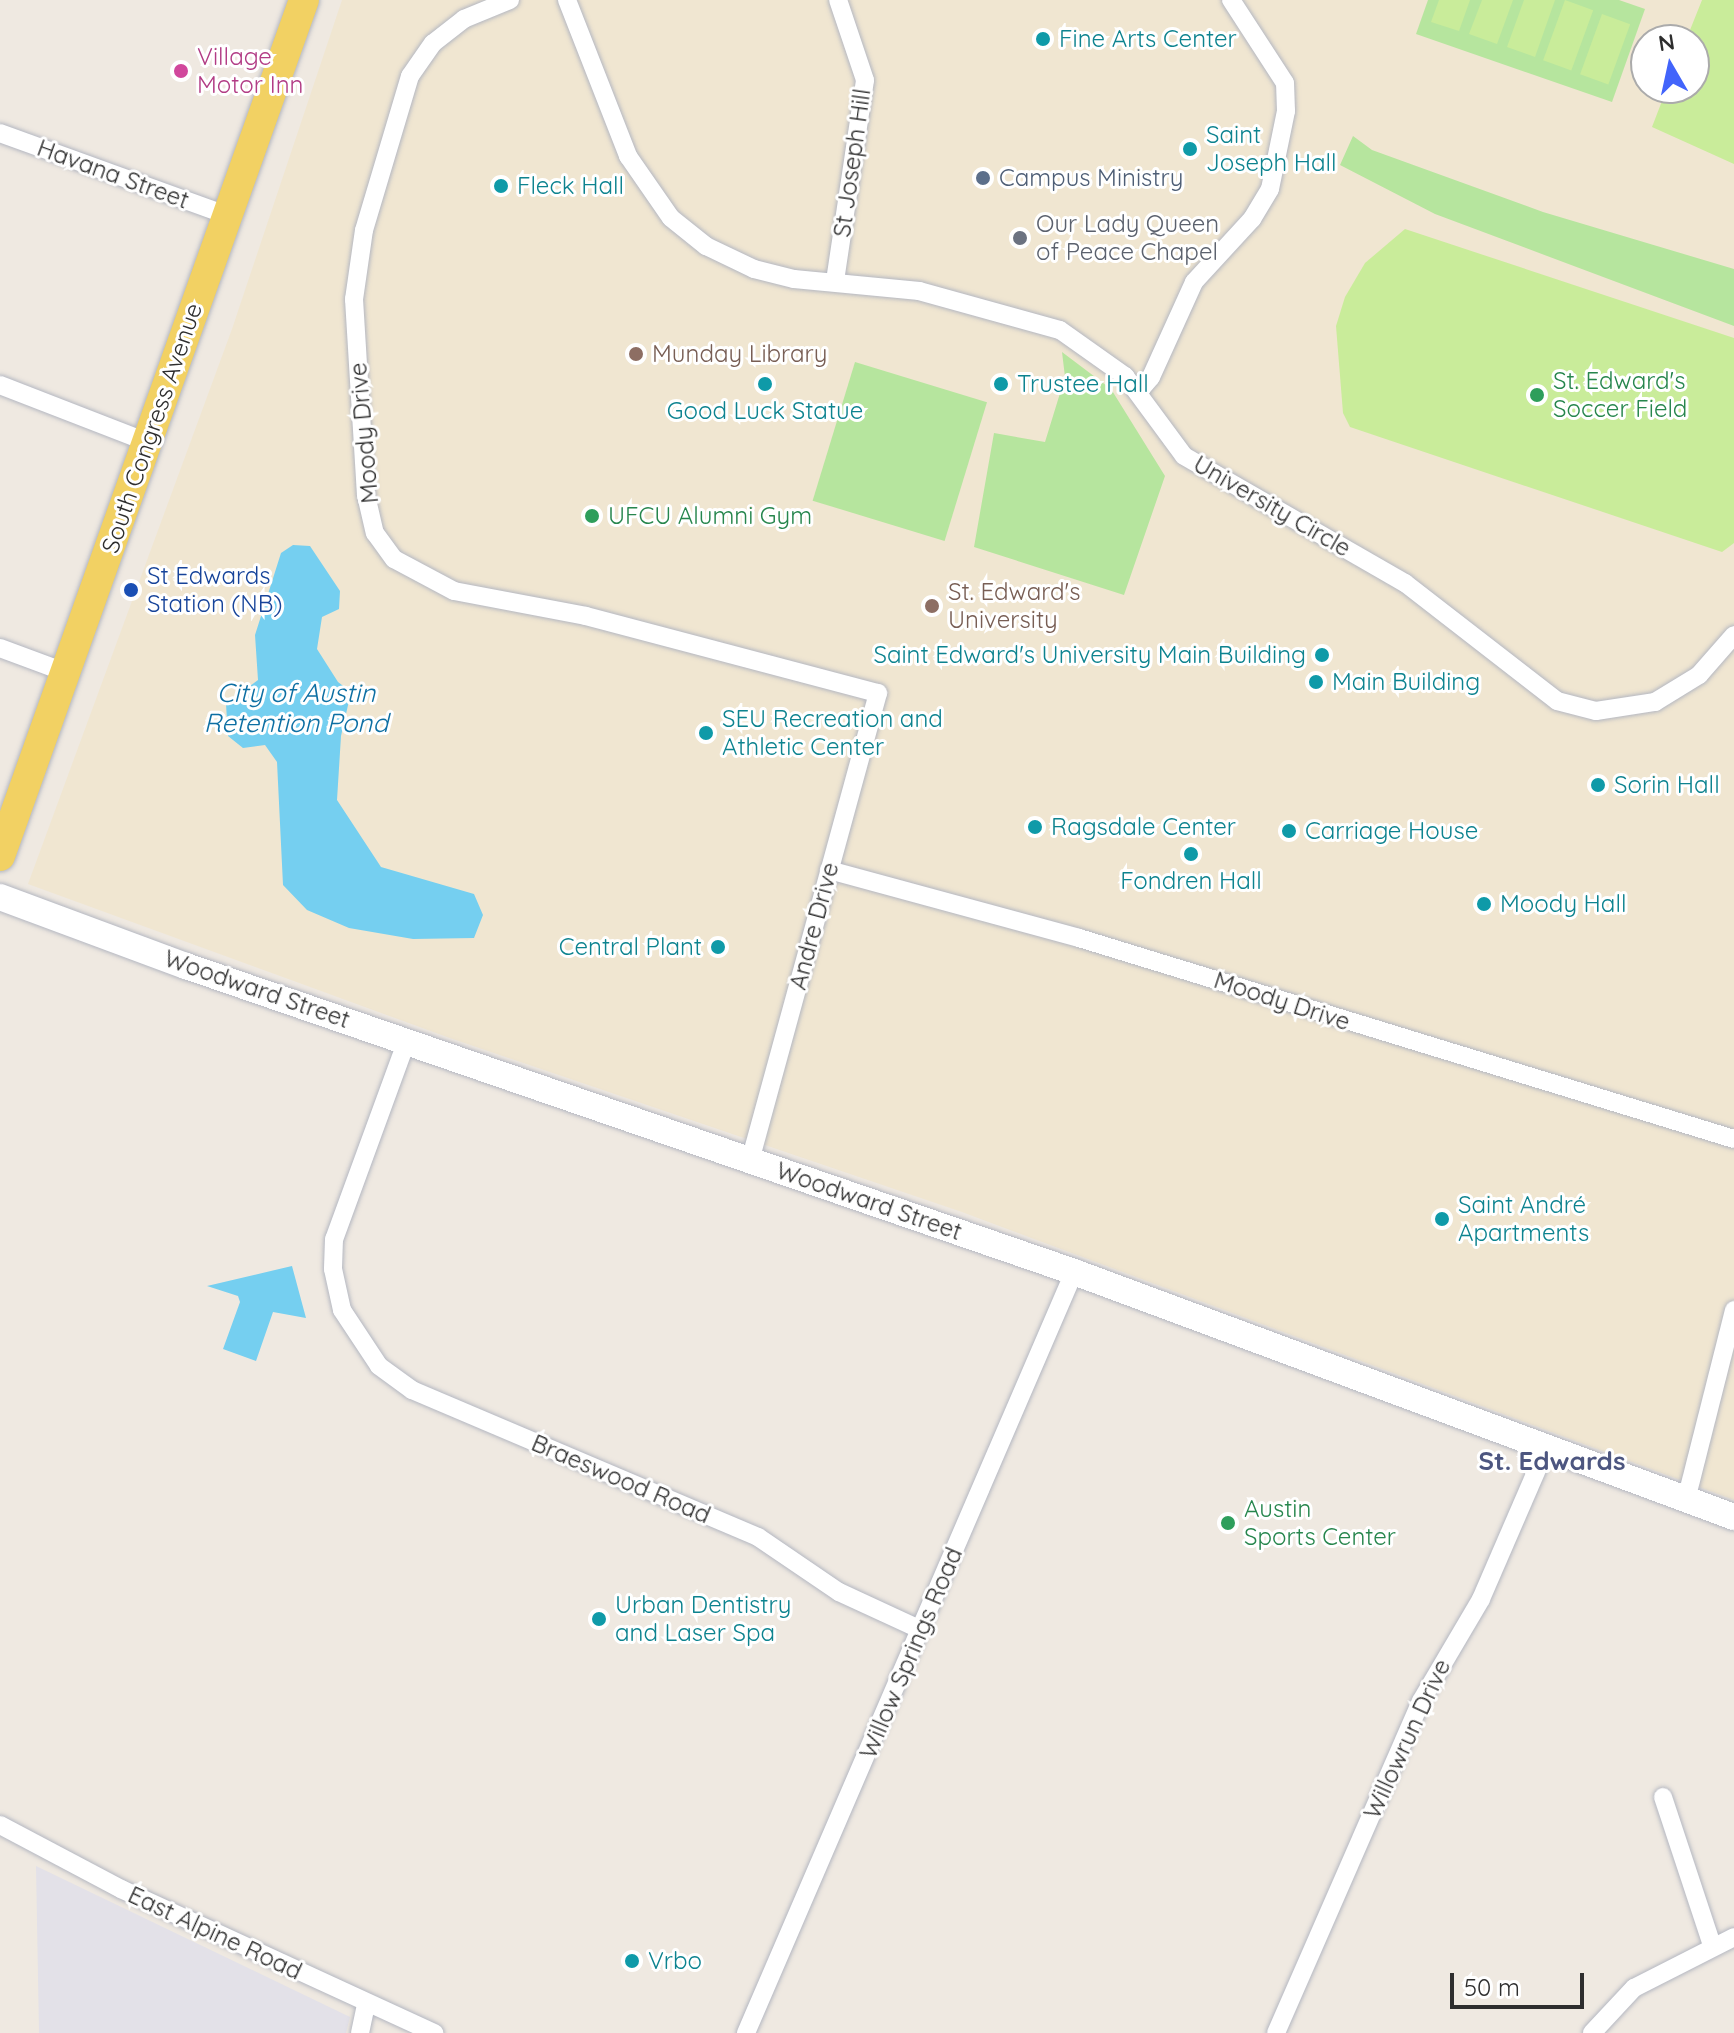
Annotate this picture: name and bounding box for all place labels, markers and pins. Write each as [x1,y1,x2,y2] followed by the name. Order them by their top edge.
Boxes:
[1059,25,1237,53] place label: Fine Arts Center
[1034,30,1052,48] marker: Fine Arts Center
[197,43,303,99] place label: Village Motor Inn
[172,62,190,80] marker: Village Motor Inn
[1206,121,1337,177] place label: Saint Joseph Hall
[1181,140,1199,158] marker: Saint Joseph Hall
[999,164,1183,192] place label: Campus Ministry
[974,169,992,187] marker: Campus Ministry
[517,172,624,200] place label: Fleck Hall
[492,177,510,195] marker: Fleck Hall
[1036,210,1219,266] place label: Our Lady Queen of Peace Chapel
[1011,229,1029,247] marker: Our Lady Queen of Peace Chapel
[652,340,827,368] place label: Munday Library
[627,345,645,363] marker: Munday Library
[1553,367,1687,423] place label: St. Edward's Soccer Field
[1017,370,1149,398] place label: Trustee Hall
[756,375,774,393] marker: Good Luck Statue
[992,375,1010,393] marker: Trustee Hall
[1528,386,1546,404] marker: St. Edward's Soccer Field
[667,397,863,425] place label: Good Luck Statue
[608,502,812,530] place label: UFCU Alumni Gym
[583,507,601,525] marker: UFCU Alumni Gym
[147,562,282,618] place label: St Edwards Station (NB)
[948,578,1080,634] place label: St. Edward's University
[122,581,140,599] marker: St Edwards Station (NB)
[923,597,941,615] marker: St. Edward's University
[873,641,1306,669] place label: Saint Edward's University Main Building
[1313,646,1331,664] marker: Saint Edward's University Main Building
[1332,668,1480,696] place label: Main Building
[1307,673,1325,691] marker: Main Building
[722,705,943,761] place label: SEU Recreation and Athletic Center
[697,724,715,742] marker: SEU Recreation and Athletic Center
[1614,771,1720,799] place label: Sorin Hall
[1589,776,1607,794] marker: Sorin Hall
[1051,813,1236,841] place label: Ragsdale Center
[1305,817,1478,845] place label: Carriage House
[1026,818,1044,836] marker: Ragsdale Center
[1280,822,1298,840] marker: Carriage House
[1182,845,1200,863] marker: Fondren Hall
[1120,867,1262,895] place label: Fondren Hall
[1500,890,1626,918] place label: Moody Hall
[1475,895,1493,913] marker: Moody Hall
[559,933,702,961] place label: Central Plant
[709,938,727,956] marker: Central Plant
[1458,1191,1589,1247] place label: Saint André Apartments
[1433,1210,1451,1228] marker: Saint André Apartments
[1244,1495,1396,1551] place label: Austin Sports Center
[1219,1514,1237,1532] marker: Austin Sports Center
[615,1591,791,1647] place label: Urban Dentistry and Laser Spa
[590,1610,608,1628] marker: Urban Dentistry and Laser Spa
[648,1947,702,1975] place label: Vrbo
[623,1952,641,1970] marker: Vrbo

